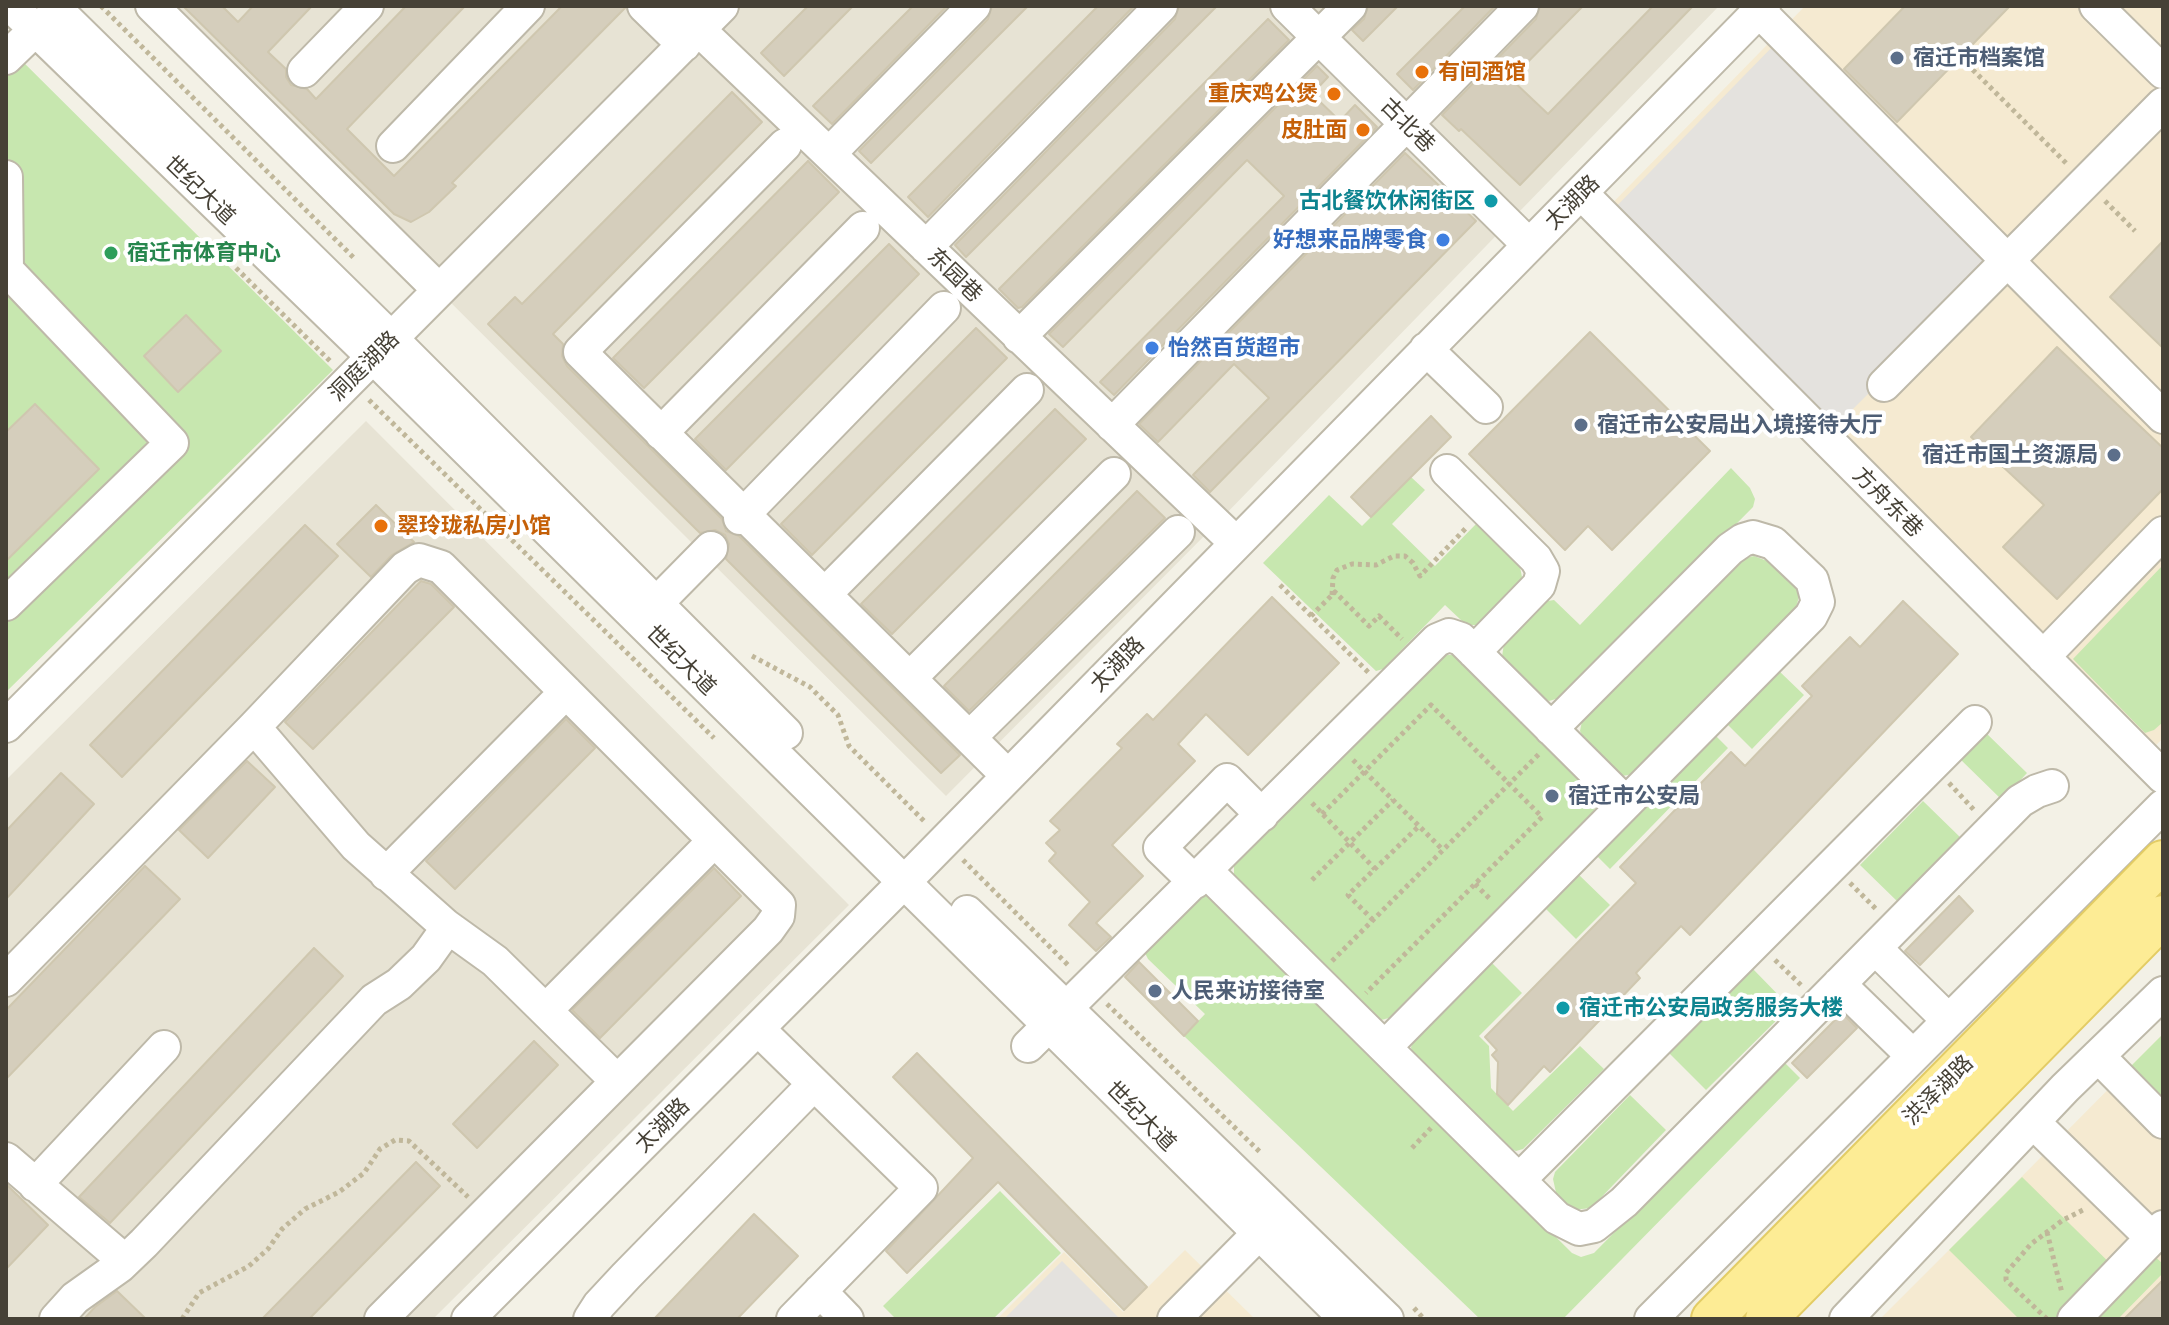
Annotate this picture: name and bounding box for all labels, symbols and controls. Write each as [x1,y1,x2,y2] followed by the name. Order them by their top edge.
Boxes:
[1913,45,2045,71] place label: 宿迁市档案馆
[1888,49,1906,67] marker: 宿迁市档案馆
[1438,59,1526,85] place label: 有间酒馆
[1413,63,1431,81] marker: 有间酒馆
[1208,81,1318,107] place label: 重庆鸡公煲
[1325,85,1343,103] marker: 重庆鸡公煲
[1375,92,1441,158] street label: 古北巷
[1281,117,1347,143] place label: 皮肚面
[1354,121,1372,139] marker: 皮肚面
[159,150,241,230] street label: 世纪大道
[1539,169,1605,235] street label: 太湖路
[1299,188,1475,214] place label: 古北餐饮休闲街区
[1482,192,1500,210] marker: 古北餐饮休闲街区
[1273,227,1427,253] place label: 好想来品牌零食
[1434,231,1452,249] marker: 好想来品牌零食
[127,240,281,266] place label: 宿迁市体育中心
[922,243,988,307] street label: 东园巷
[102,244,120,262] marker: 宿迁市体育中心
[324,326,404,406] street label: 洞庭湖路
[1168,335,1300,361] place label: 怡然百货超市
[1143,339,1161,357] marker: 怡然百货超市
[1597,412,1883,438] place label: 宿迁市公安局出入境接待大厅
[1572,416,1590,434] marker: 宿迁市公安局出入境接待大厅
[1922,442,2098,468] place label: 宿迁市国土资源局
[2105,446,2123,464] marker: 宿迁市国土资源局
[1848,462,1928,542] street label: 方舟东巷
[397,513,551,539] place label: 翠玲珑私房小馆
[372,517,390,535] marker: 翠玲珑私房小馆
[641,620,721,700] street label: 世纪大道
[1085,631,1149,697] street label: 太湖路
[1568,783,1700,809] place label: 宿迁市公安局
[1543,787,1561,805] marker: 宿迁市公安局
[1171,978,1325,1004] place label: 人民来访接待室
[1146,982,1164,1000] marker: 人民来访接待室
[1579,995,1843,1021] place label: 宿迁市公安局政务服务大楼
[1554,999,1572,1017] marker: 宿迁市公安局政务服务大楼
[1898,1050,1978,1130] street label: 洪泽湖路
[1101,1076,1181,1156] street label: 世纪大道
[629,1092,695,1158] street label: 太湖路

